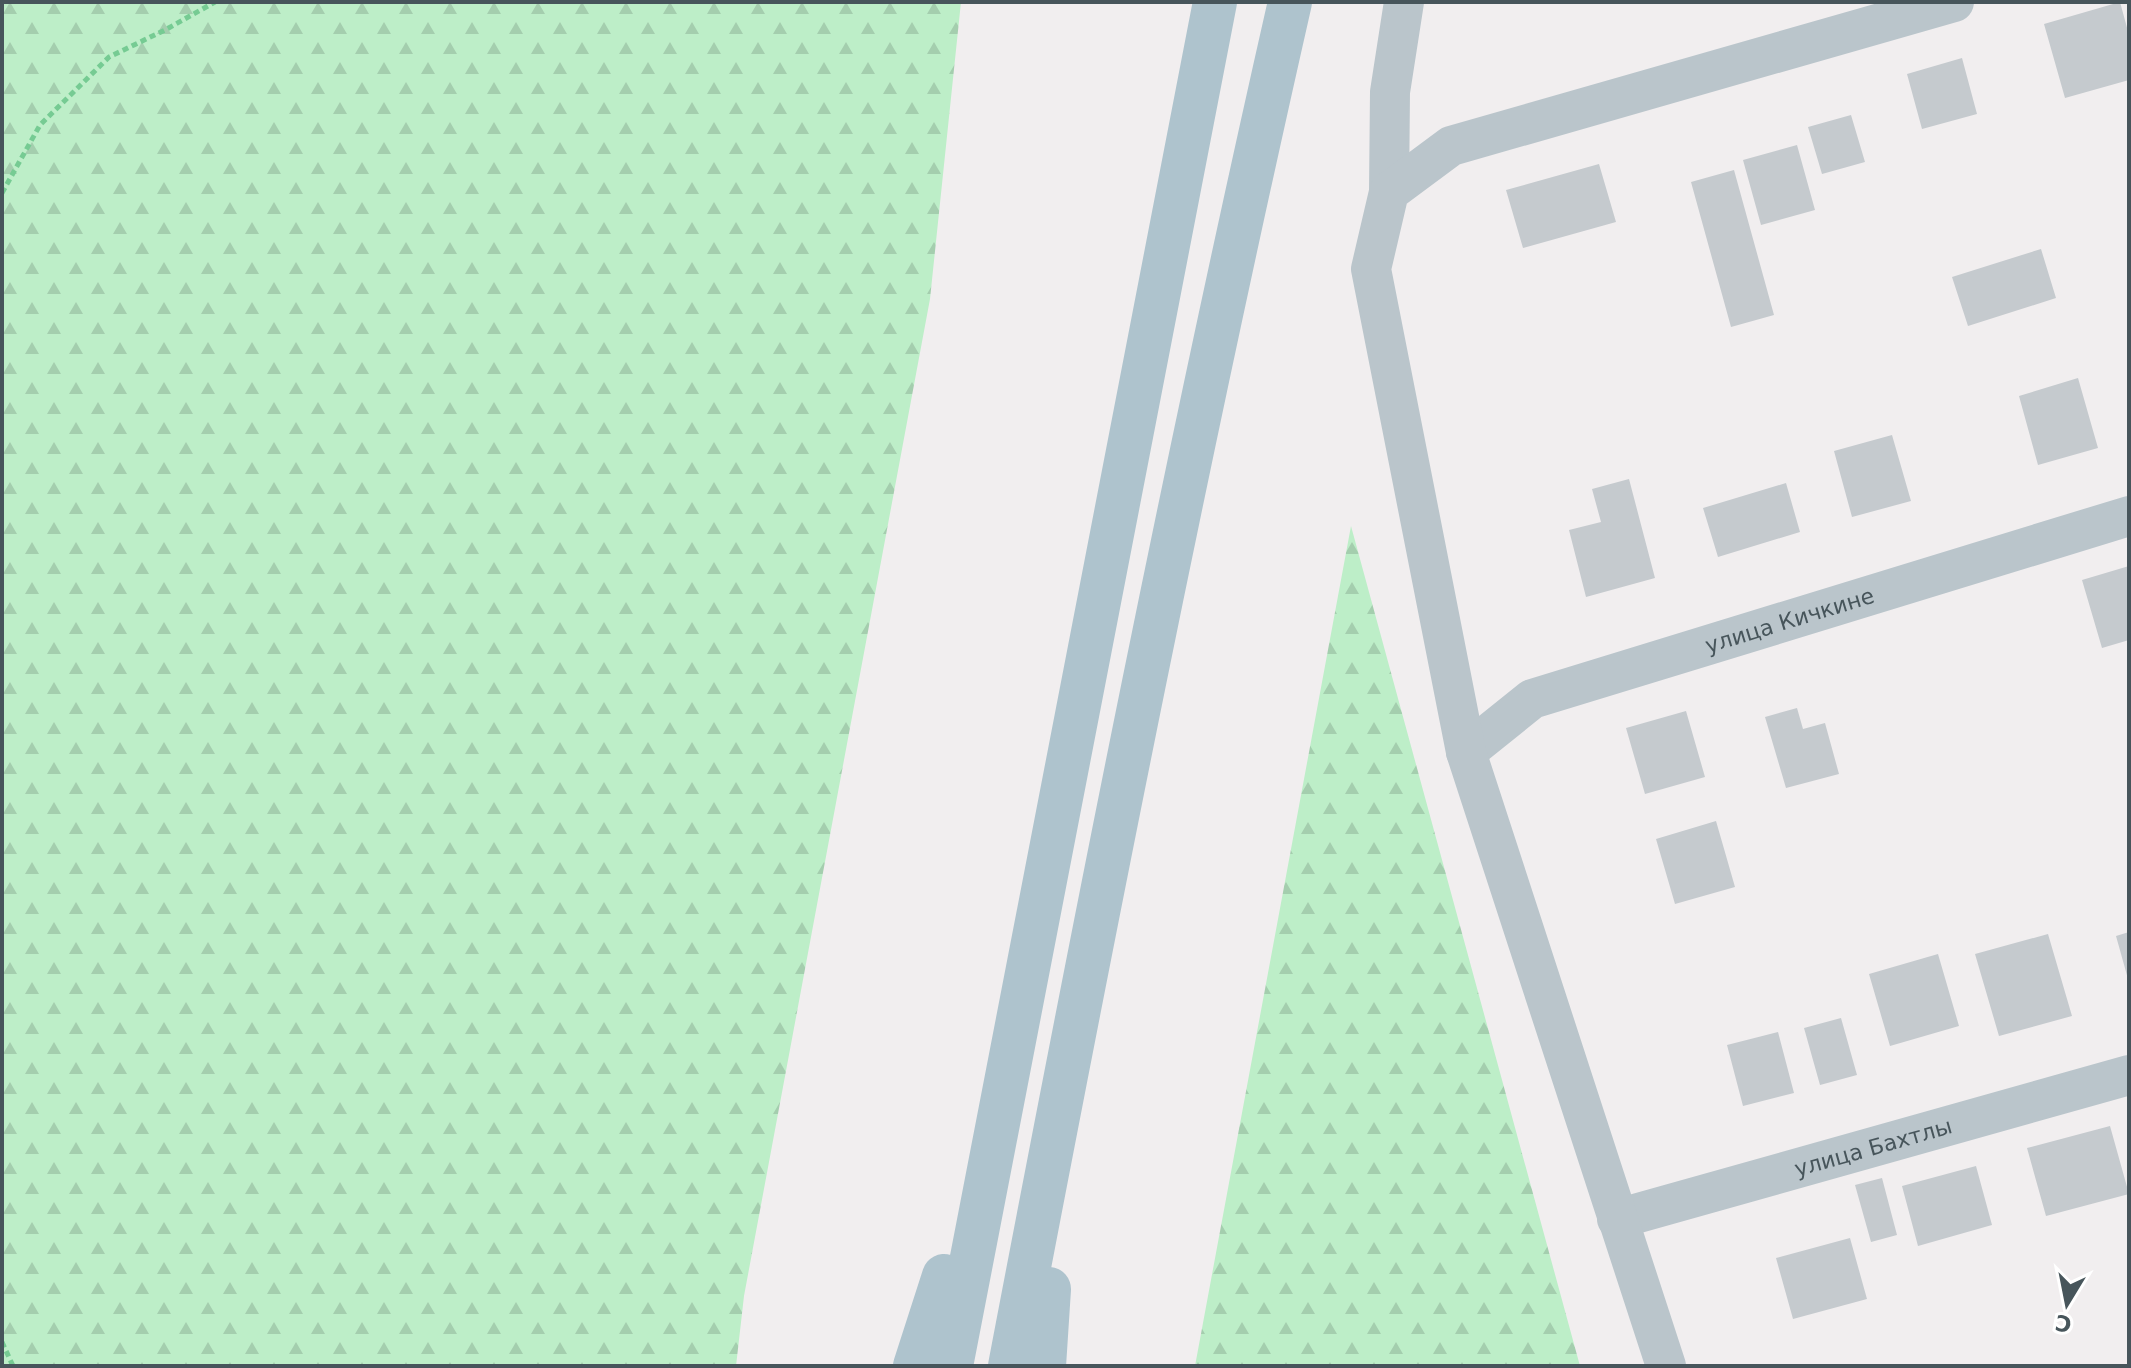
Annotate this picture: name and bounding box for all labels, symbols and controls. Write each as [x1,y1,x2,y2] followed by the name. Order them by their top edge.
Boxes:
[1702,583,1877,658] street label: улица Кичкине
[1791,1113,1955,1182] street label: улица Бахтлы
[2027,1264,2107,1344] north arrow
[2053,1309,2074,1337] text: С

